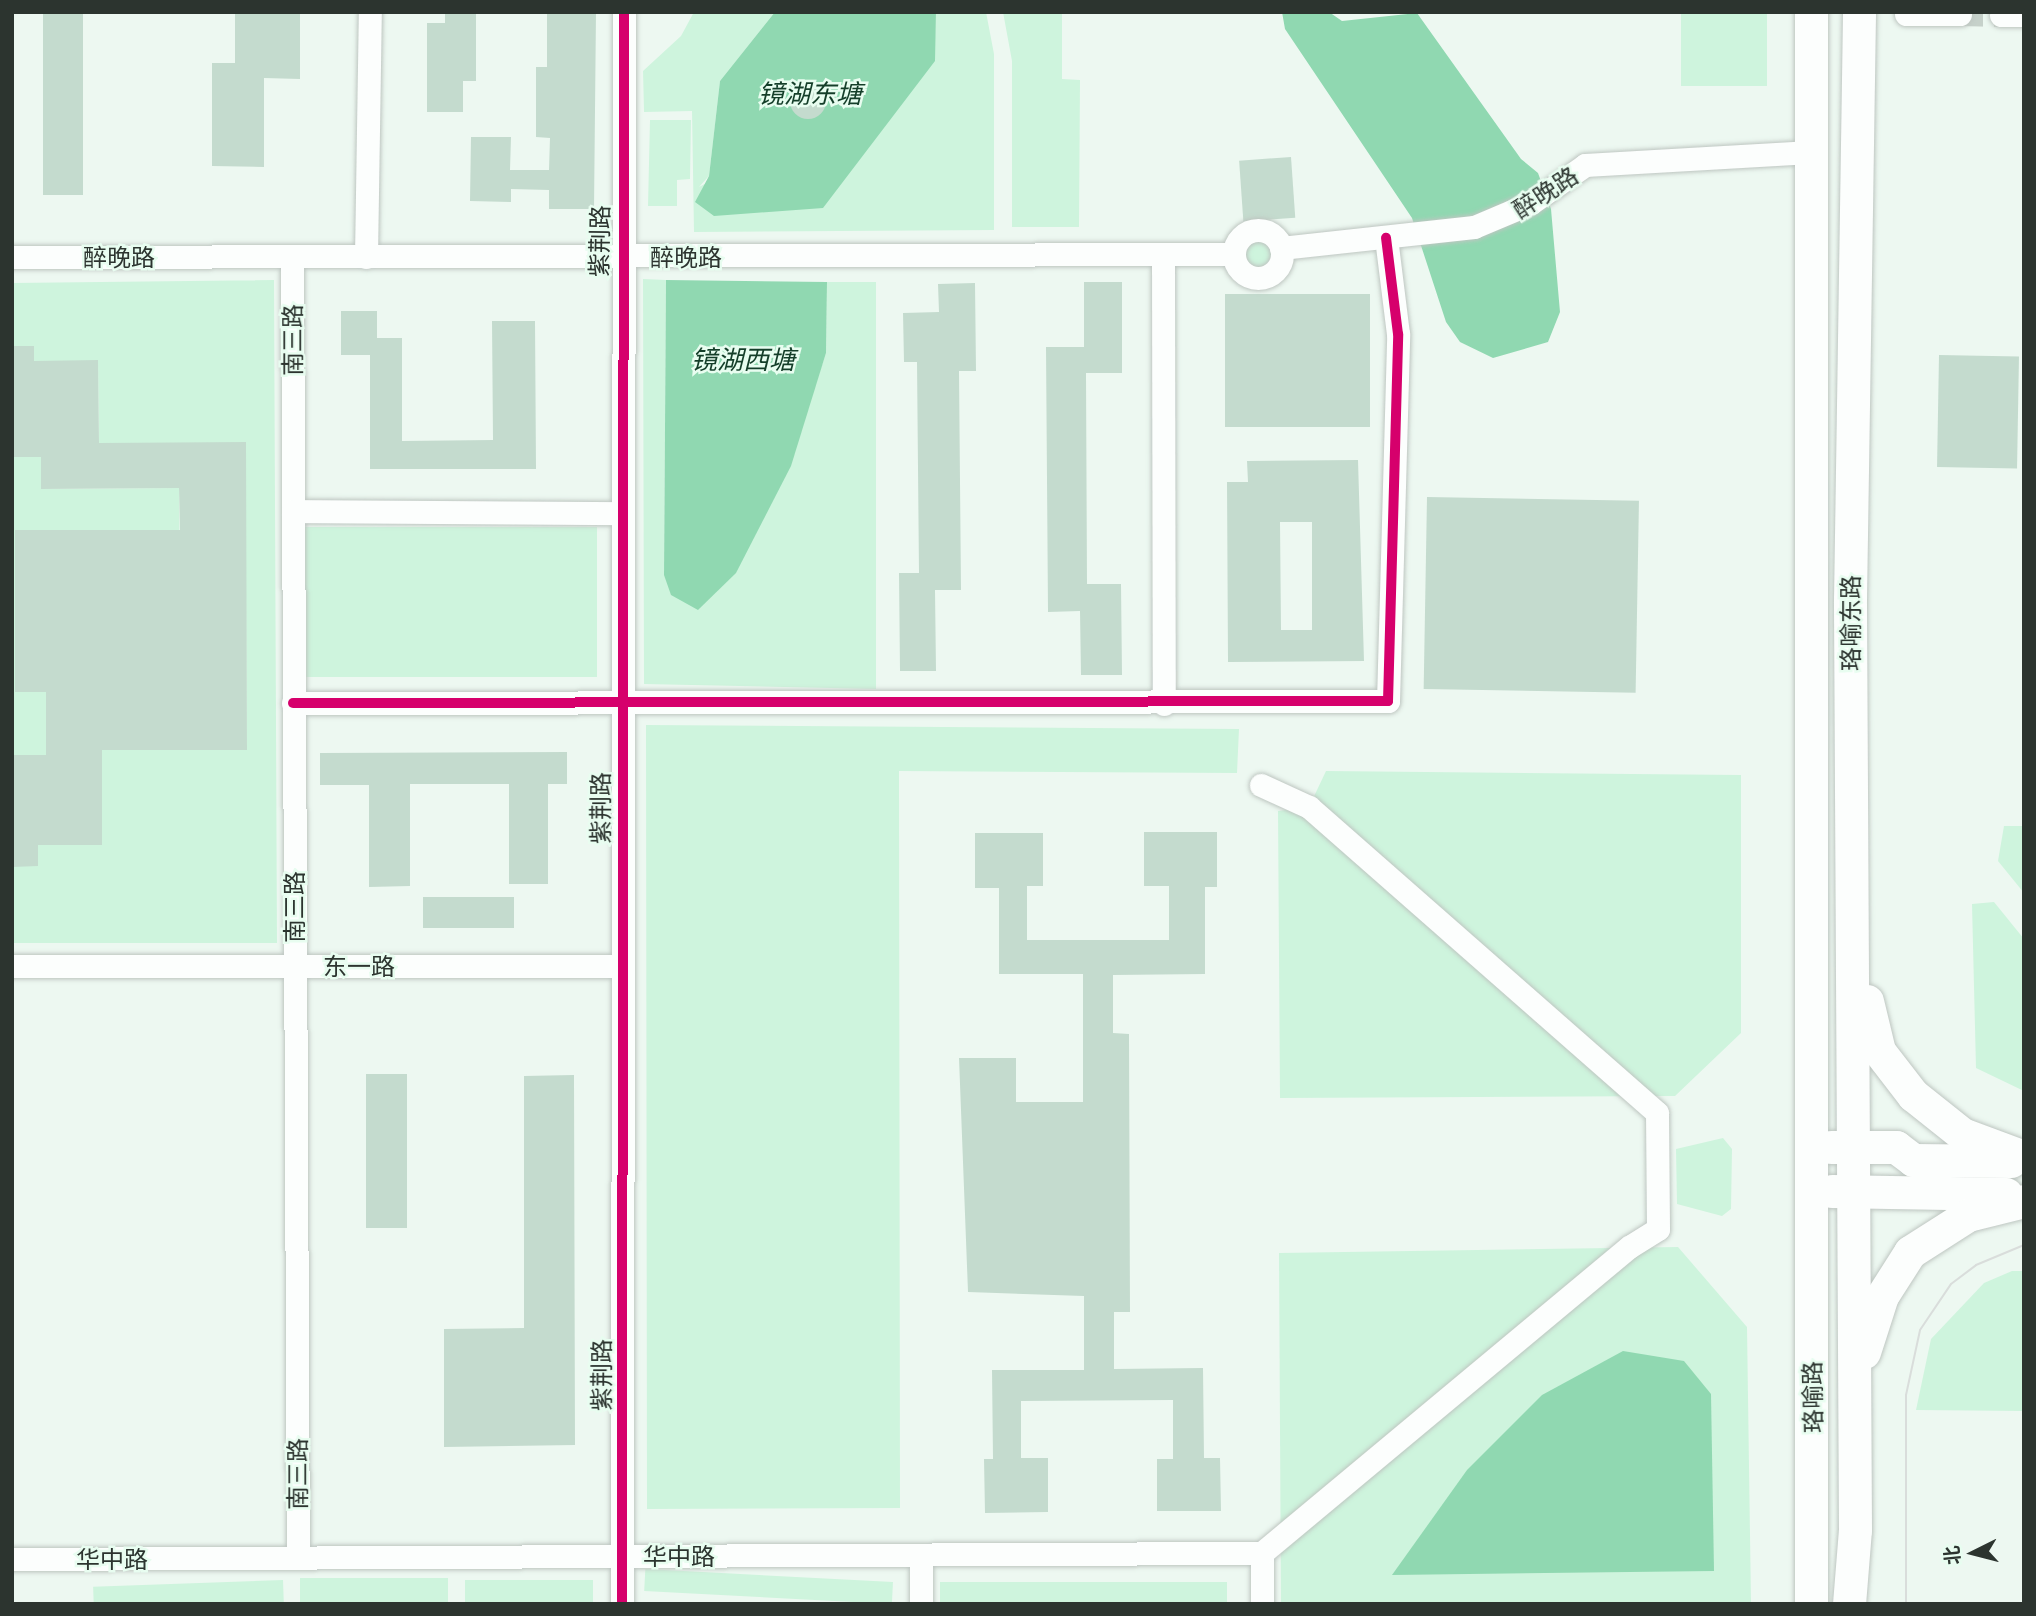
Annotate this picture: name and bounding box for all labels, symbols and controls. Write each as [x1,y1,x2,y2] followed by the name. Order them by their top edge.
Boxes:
[758,78,862,110] water label: 镜湖东塘
[1507,160,1583,224] street label: 醉晚路
[584,205,614,277] street label: 紫荆路
[83,243,155,271] street label: 醉晚路
[650,243,722,271] street label: 醉晚路
[278,304,306,376] street label: 南三路
[691,344,795,376] water label: 镜湖西塘
[1836,575,1864,671] street label: 珞喻东路
[586,772,614,844] street label: 紫荆路
[280,871,308,943] street label: 南三路
[323,952,395,980] street label: 东一路
[587,1339,615,1411] street label: 紫荆路
[1797,1361,1827,1433] street label: 珞喻路
[283,1438,311,1510] street label: 南三路
[1938,1518,2008,1588] north arrow
[643,1542,715,1570] street label: 华中路
[76,1545,148,1573] street label: 华中路
[1939,1545,1964,1566] text: 北

